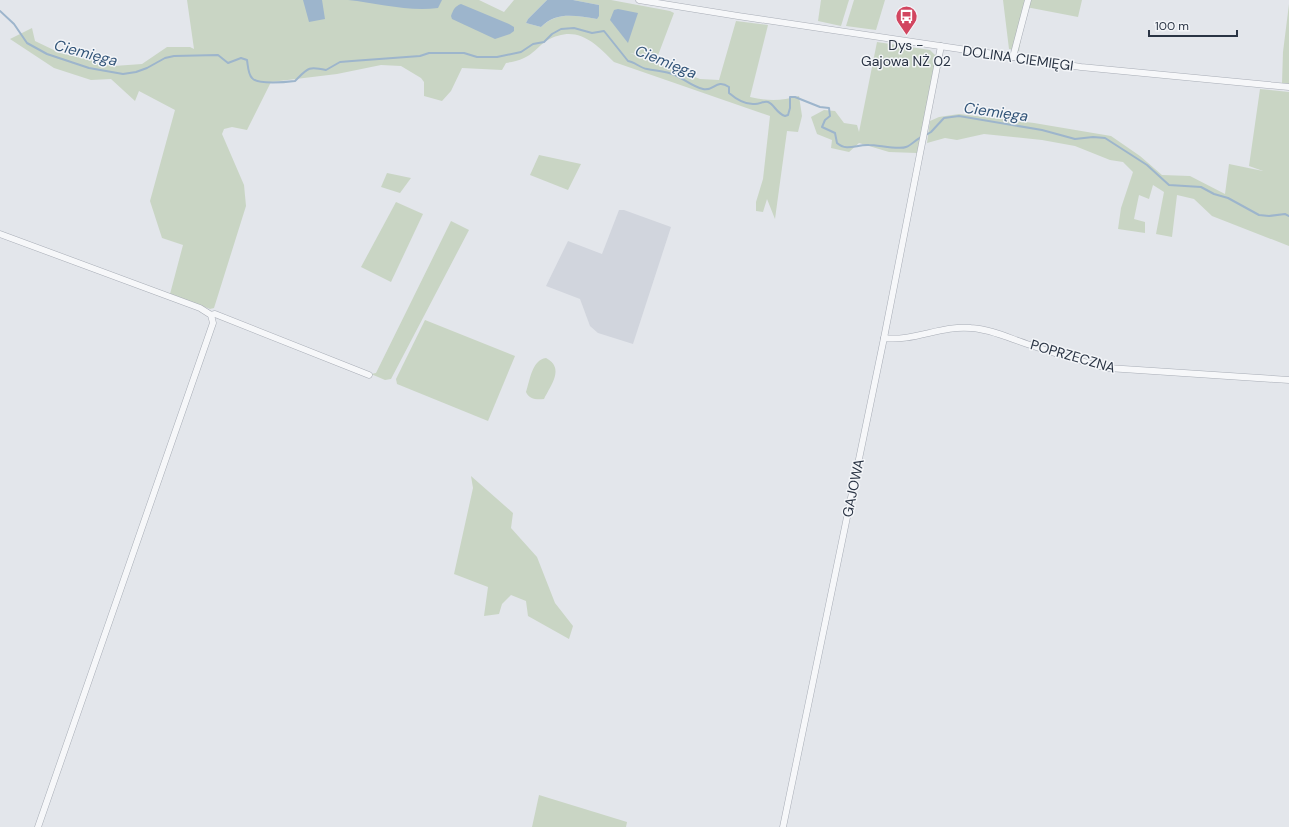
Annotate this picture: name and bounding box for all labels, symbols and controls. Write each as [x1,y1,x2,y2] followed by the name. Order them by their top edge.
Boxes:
[893,4,919,37] bus stop icon: Dys - Gajowa NŻ 02
[1149,12,1237,38] scale bar
[1155,18,1189,34] text: 100 m
[52,35,120,71] water label: Ciemięga
[861,36,951,70] place label: Dys - Gajowa NŻ 02
[632,41,700,83] water label: Ciemięga
[961,41,1075,75] street label: DOLINA CIEMIĘGI
[962,98,1030,126] water label: Ciemięga
[1028,335,1118,377] street label: POPRZECZNA
[838,457,868,519] street label: GAJOWA

